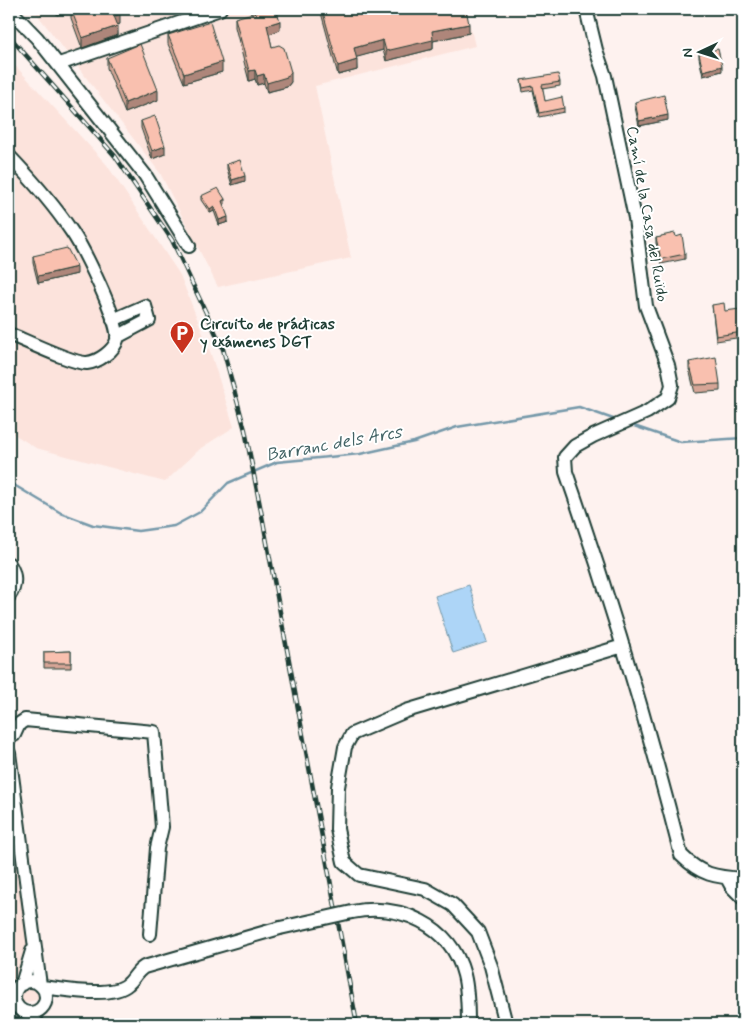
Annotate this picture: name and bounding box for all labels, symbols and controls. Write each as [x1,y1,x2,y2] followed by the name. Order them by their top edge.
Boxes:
[674,28,724,78] north arrow
[679,48,697,58] text: N
[621,124,673,304] street label: Camí de la Casa del Ruïdo
[200,314,335,353] place label: Circuito de prácticas y exámenes DGT
[169,320,195,354] parking icon: Circuito de prácticas y exámenes DGT
[264,420,406,468] water label: Barranc dels Arcs

